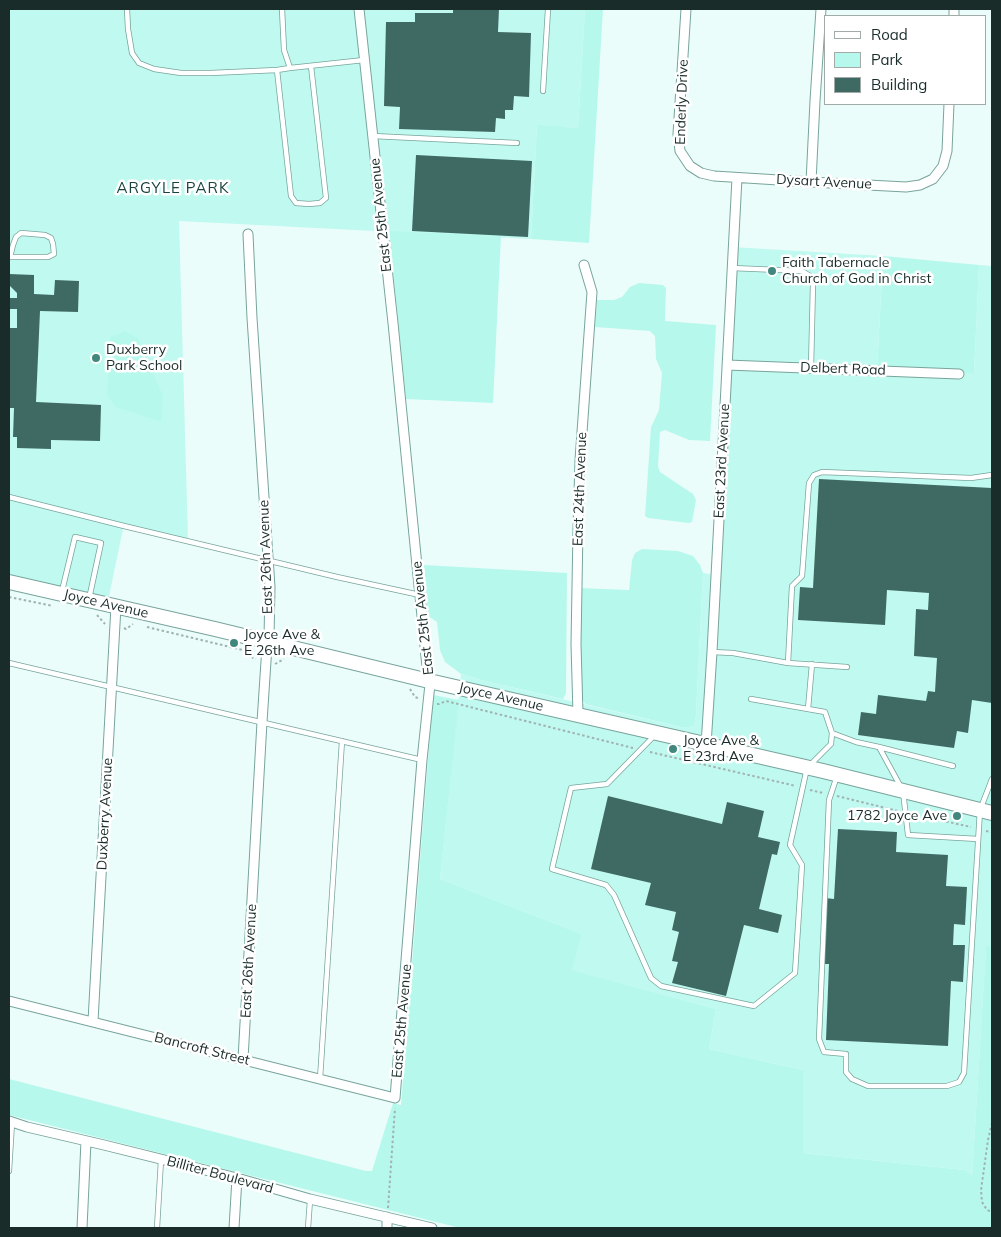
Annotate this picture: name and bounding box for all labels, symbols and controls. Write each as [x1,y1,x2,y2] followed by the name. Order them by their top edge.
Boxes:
[824,15,986,105] legend
[871,25,908,44] text: Road
[871,50,903,69] text: Park
[672,59,692,145] street label: Enderly Drive
[871,75,927,94] text: Building
[367,157,395,273] street label: East 25th Avenue
[776,171,872,193] street label: Dysart Avenue
[115,179,231,197] district label: ARGYLE PARK
[782,255,931,288] place label: Faith Tabernacle Church of God in Christ
[766,265,778,277] marker: Faith Tabernacle Church of God in Christ
[106,342,182,374] place label: Duxberry Park School
[90,352,102,364] marker: Duxberry Park School
[800,359,886,379] street label: Delbert Road
[711,403,733,519] street label: East 23rd Avenue
[570,432,590,546] street label: East 24th Avenue
[256,500,276,614] street label: East 26th Avenue
[409,560,437,676] street label: East 25th Avenue
[62,586,150,622] street label: Joyce Avenue
[244,627,320,660] place label: Joyce Ave & E 26th Ave
[228,637,240,649] marker: Joyce Ave & E 26th Ave
[457,679,545,715] street label: Joyce Avenue
[683,733,759,766] place label: Joyce Ave & E 23rd Ave
[667,743,679,755] marker: Joyce Ave & E 23rd Ave
[94,757,116,871] street label: Duxberry Avenue
[847,808,947,824] place label: 1782 Joyce Ave
[951,810,963,822] marker: 1782 Joyce Ave
[238,904,260,1018] street label: East 26th Avenue
[389,963,415,1079] street label: East 25th Avenue
[153,1029,251,1069] street label: Bancroft Street
[165,1153,275,1197] street label: Billiter Boulevard

